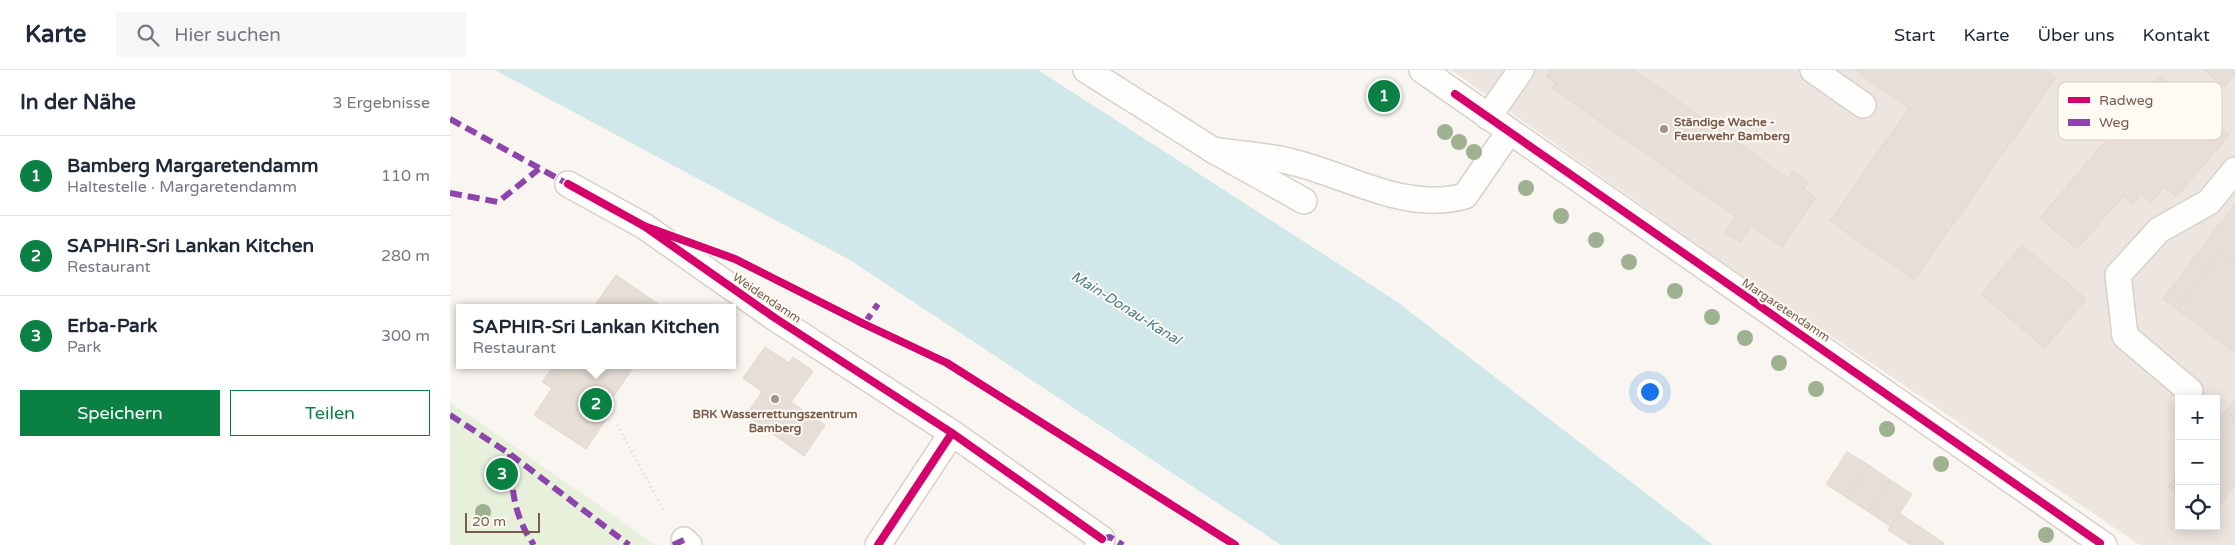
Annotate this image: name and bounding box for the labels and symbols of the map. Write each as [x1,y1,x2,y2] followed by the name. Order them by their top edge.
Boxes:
[1368,77,1400,115] pin: 1
[2058,82,2222,140] legend
[2099,92,2153,109] text: Radweg
[2099,114,2129,131] text: Weg
[1674,115,1790,144] place label: Ständige Wache - Feuerwehr Bamberg
[1658,123,1670,135] marker: Ständige Wache - Feuerwehr Bamberg
[1068,268,1185,349] water label: Main-Donau-Kanal
[730,270,804,326] street label: Weidendamm
[1739,275,1833,345] street label: Margaretendamm
[1637,379,1663,405] your location
[580,385,612,423] pin: 2
[769,393,781,405] marker: BRK Wasserrettungszentrum Bamberg
[692,407,858,436] place label: BRK Wasserrettungszentrum Bamberg
[486,455,518,493] pin: 3
[465,510,540,533] scale bar

